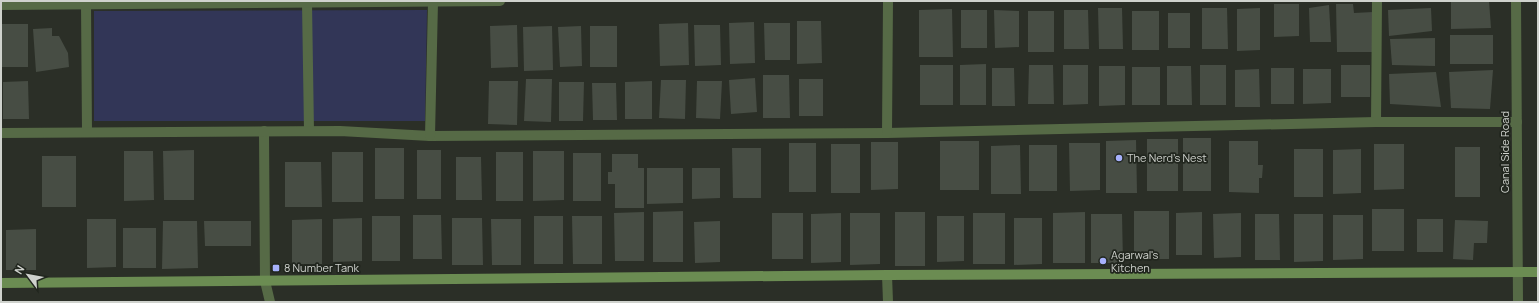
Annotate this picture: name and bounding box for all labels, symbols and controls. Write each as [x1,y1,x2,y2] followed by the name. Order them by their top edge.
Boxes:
[1497,111,1512,193] street label: Canal Side Road
[1127,150,1207,165] place label: The Nerd's Nest
[1114,153,1124,163] marker: The Nerd's Nest
[1111,247,1158,275] place label: Agarwal's Kitchen
[8,255,48,295] north arrow
[1098,256,1108,266] marker: Agarwal's Kitchen
[284,260,360,275] place label: 8 Number Tank
[11,262,28,277] text: N
[271,263,281,273] marker: 8 Number Tank

